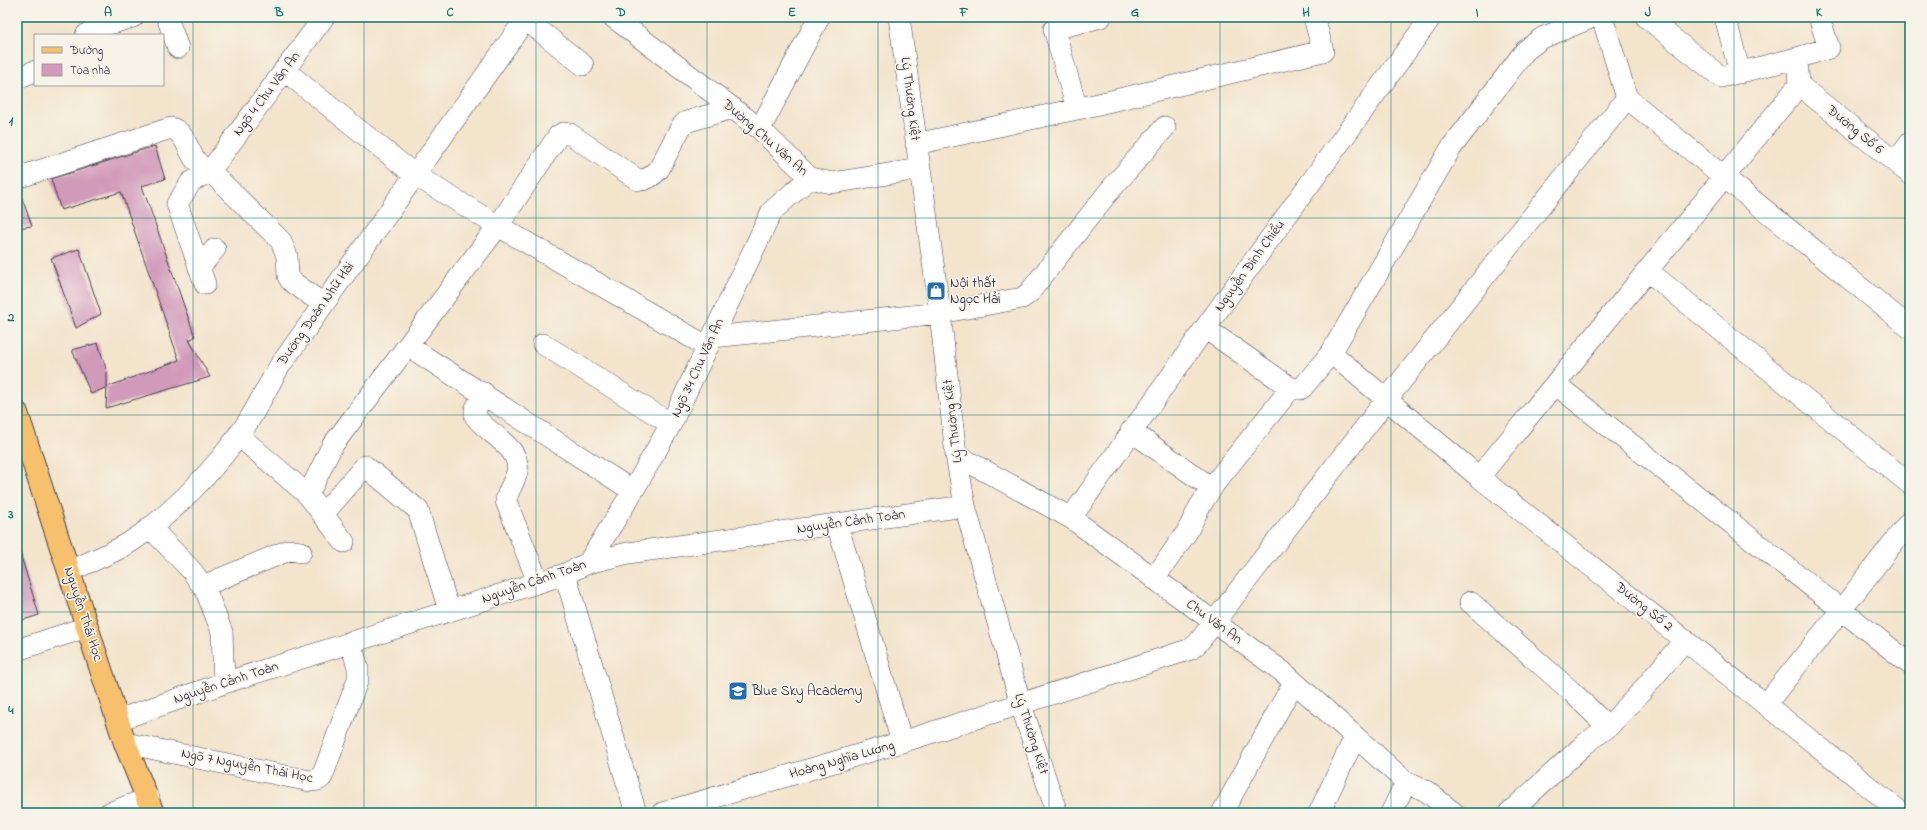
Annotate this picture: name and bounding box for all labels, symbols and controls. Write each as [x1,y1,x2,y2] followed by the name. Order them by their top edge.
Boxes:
[104,3,112,22] text: A
[274,3,284,22] text: B
[446,3,454,22] text: C
[615,3,626,22] text: D
[788,3,796,22] text: E
[959,3,969,22] text: F
[1131,3,1139,22] text: G
[1302,3,1310,22] text: H
[1475,3,1479,22] text: I
[1645,3,1651,22] text: J
[1816,3,1823,22] text: K
[34,34,164,86] legend
[69,42,103,61] text: Đường
[228,47,307,141] street label: Ngõ 4 Chu Văn An
[893,56,926,143] street label: Lý Thường Kiệt
[70,62,110,80] text: Tòa nhà
[716,94,813,182] street label: Đường Chu Văn An
[1821,100,1888,160] street label: Đường Số 6
[9,112,14,131] text: 1
[1209,215,1292,317] street label: Nguyễn Đình Chiểu
[272,258,361,372] street label: Đường Đoàn Nhữ Hài
[950,273,1000,311] place label: Nội thất Ngọc Hải
[925,280,947,302] shop icon: Nội thất Ngọc Hải
[7,308,15,327] text: 2
[666,315,731,421] street label: Ngõ 34 Chu Văn An
[937,377,970,464] street label: Lý Thường Kiệt
[795,504,907,541] street label: Nguyễn Cảnh Toàn
[7,505,14,524] text: 3
[479,554,589,611] street label: Nguyễn Cảnh Toàn
[57,564,108,665] street label: Nguyễn Thái Học
[1609,577,1678,637] street label: Đường Số 2
[1181,594,1247,650] street label: Chu Văn An
[171,656,282,711] street label: Nguyễn Cảnh Toàn
[727,680,749,702] school or university icon: Blue Sky Academy
[751,681,862,703] place label: Blue Sky Academy
[1007,691,1054,778] street label: Lý Thường Kiệt
[7,701,14,720] text: 4
[787,735,897,786] street label: Hoàng Nghĩa Lương
[179,743,315,790] street label: Ngõ 7 Nguyễn Thái Học

